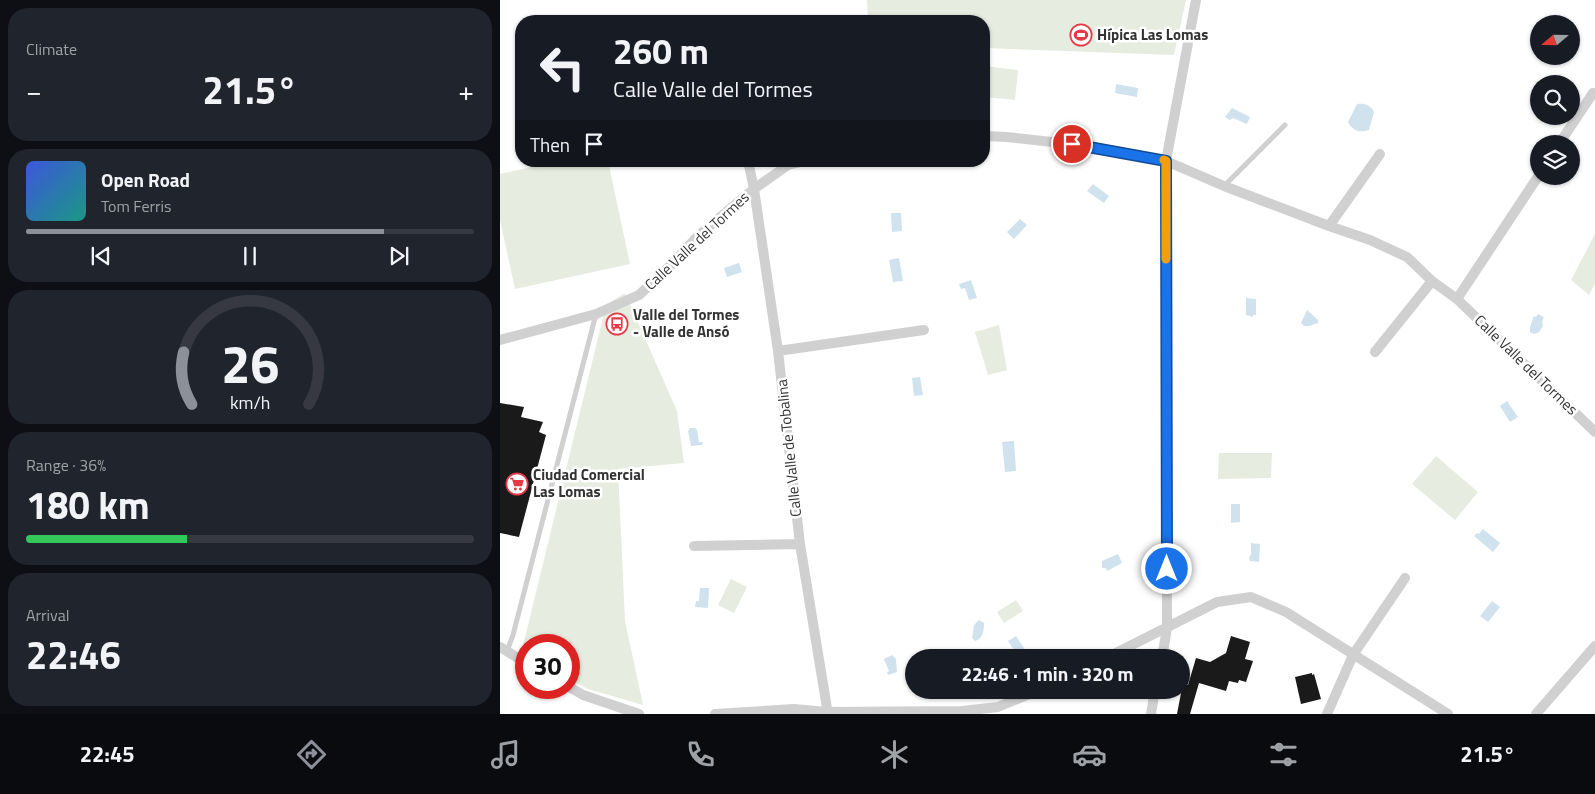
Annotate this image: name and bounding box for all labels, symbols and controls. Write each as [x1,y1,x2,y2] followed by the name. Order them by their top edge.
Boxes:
[1530,15,1580,65] north arrow
[1530,15,1580,185] map controls
[1069,23,1093,47] sports icon: Hípica Las Lomas
[1097,23,1208,46] place label: Hípica Las Lomas
[613,24,709,78] text: 260 m
[530,35,595,100] icon: left
[26,37,77,61] text: Climate
[203,61,297,119] text: 21.5°
[26,69,42,112] text: −
[458,69,474,112] text: +
[613,72,813,106] text: Calle Valle del Tormes
[1530,75,1580,125] button: search
[1051,123,1093,165] pin
[530,130,570,159] text: Then
[580,130,608,158] icon: arrive
[1058,130,1086,158] icon: arrive
[1530,135,1580,185] button: layers
[101,165,190,194] text: Open Road
[639,186,754,295] street label: Calle Valle del Tormes
[101,194,172,218] text: Tom Ferris
[87,242,115,270] icon: previous
[236,242,264,270] icon: pause
[385,242,413,270] icon: next
[633,303,739,343] place label: Valle del Tormes - Valle de Ansó
[1469,309,1583,420] street label: Calle Valle del Tormes
[605,312,629,336] bus stop icon: Valle del Tormes - Valle de Ansó
[221,324,279,403] text: 26
[770,378,807,518] street label: Calle Valle de Tobalina
[230,389,270,416] text: km/h
[26,453,106,477] text: Range · 36%
[533,463,645,503] place label: Ciudad Comercial Las Lomas
[505,472,529,496] supermarket icon: Ciudad Comercial Las Lomas
[26,476,150,534] text: 180 km
[1140,542,1192,594] position arrow
[26,603,69,627] text: Arrival
[26,626,121,684] text: 22:46
[515,634,580,699] speed limit sign: 30
[961,659,1134,688] text: 22:46 · 1 min · 320 m
[80,737,135,771] text: 22:45
[294,737,329,772] icon: directions
[488,737,523,772] icon: music
[683,737,718,772] icon: phone
[877,737,912,772] icon: climate
[1072,737,1107,772] icon: car
[1266,737,1301,772] icon: filters
[1460,737,1515,771] text: 21.5°

